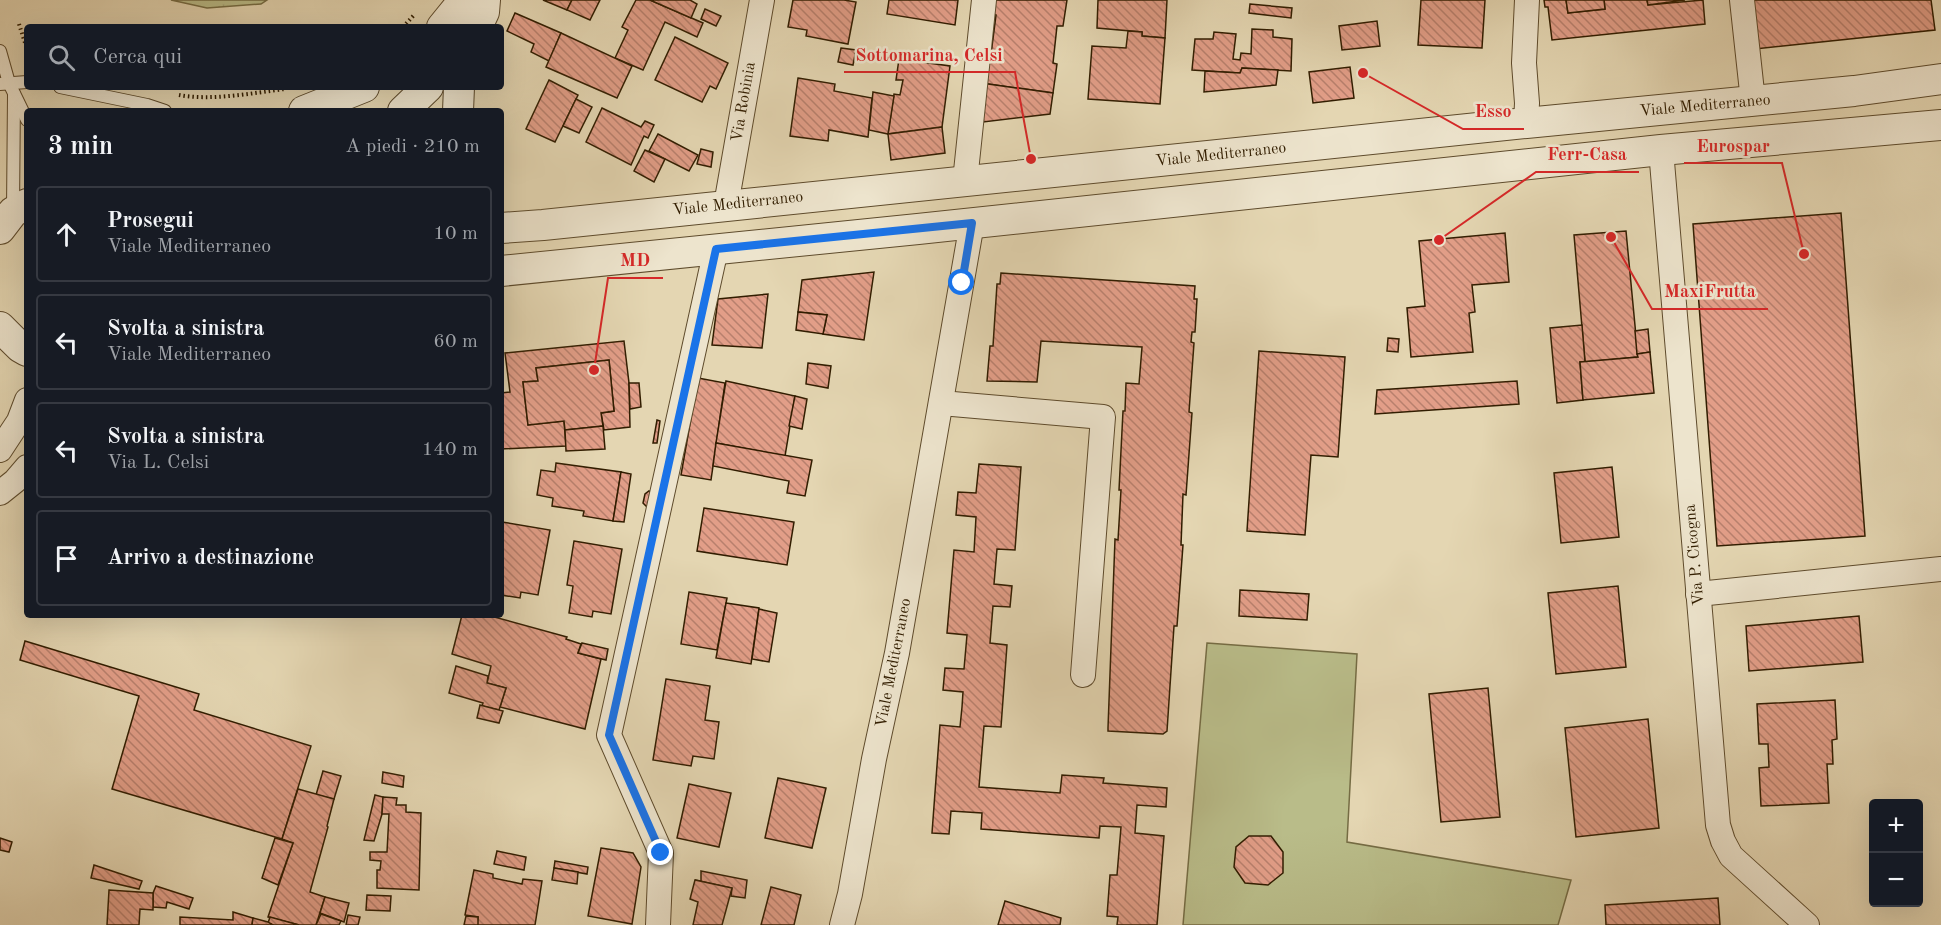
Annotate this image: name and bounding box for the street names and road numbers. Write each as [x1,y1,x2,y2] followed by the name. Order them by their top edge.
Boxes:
[729,61,759,143] street label: Via Robinia
[1639,92,1771,120] street label: Viale Mediterraneo
[1155,140,1287,170] street label: Viale Mediterraneo
[672,189,804,219] street label: Viale Mediterraneo
[1683,503,1707,606] street label: Via P. Cicogna
[874,597,914,729] street label: Viale Mediterraneo

